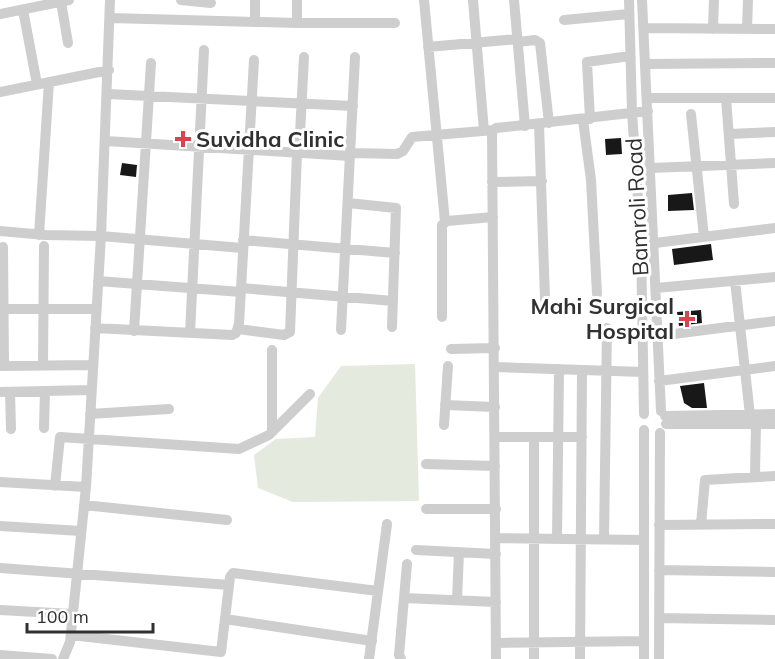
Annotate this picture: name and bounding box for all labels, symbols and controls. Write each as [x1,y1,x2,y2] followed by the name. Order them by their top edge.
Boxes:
[196,125,344,153] place label: Suvidha Clinic
[174,130,192,148] marker: Suvidha Clinic
[619,137,655,277] street label: Bamroli Road
[531,292,674,345] place label: Mahi Surgical Hospital
[678,310,696,328] marker: Mahi Surgical Hospital
[27,596,153,634] scale bar
[36,605,89,628] text: 100 m

